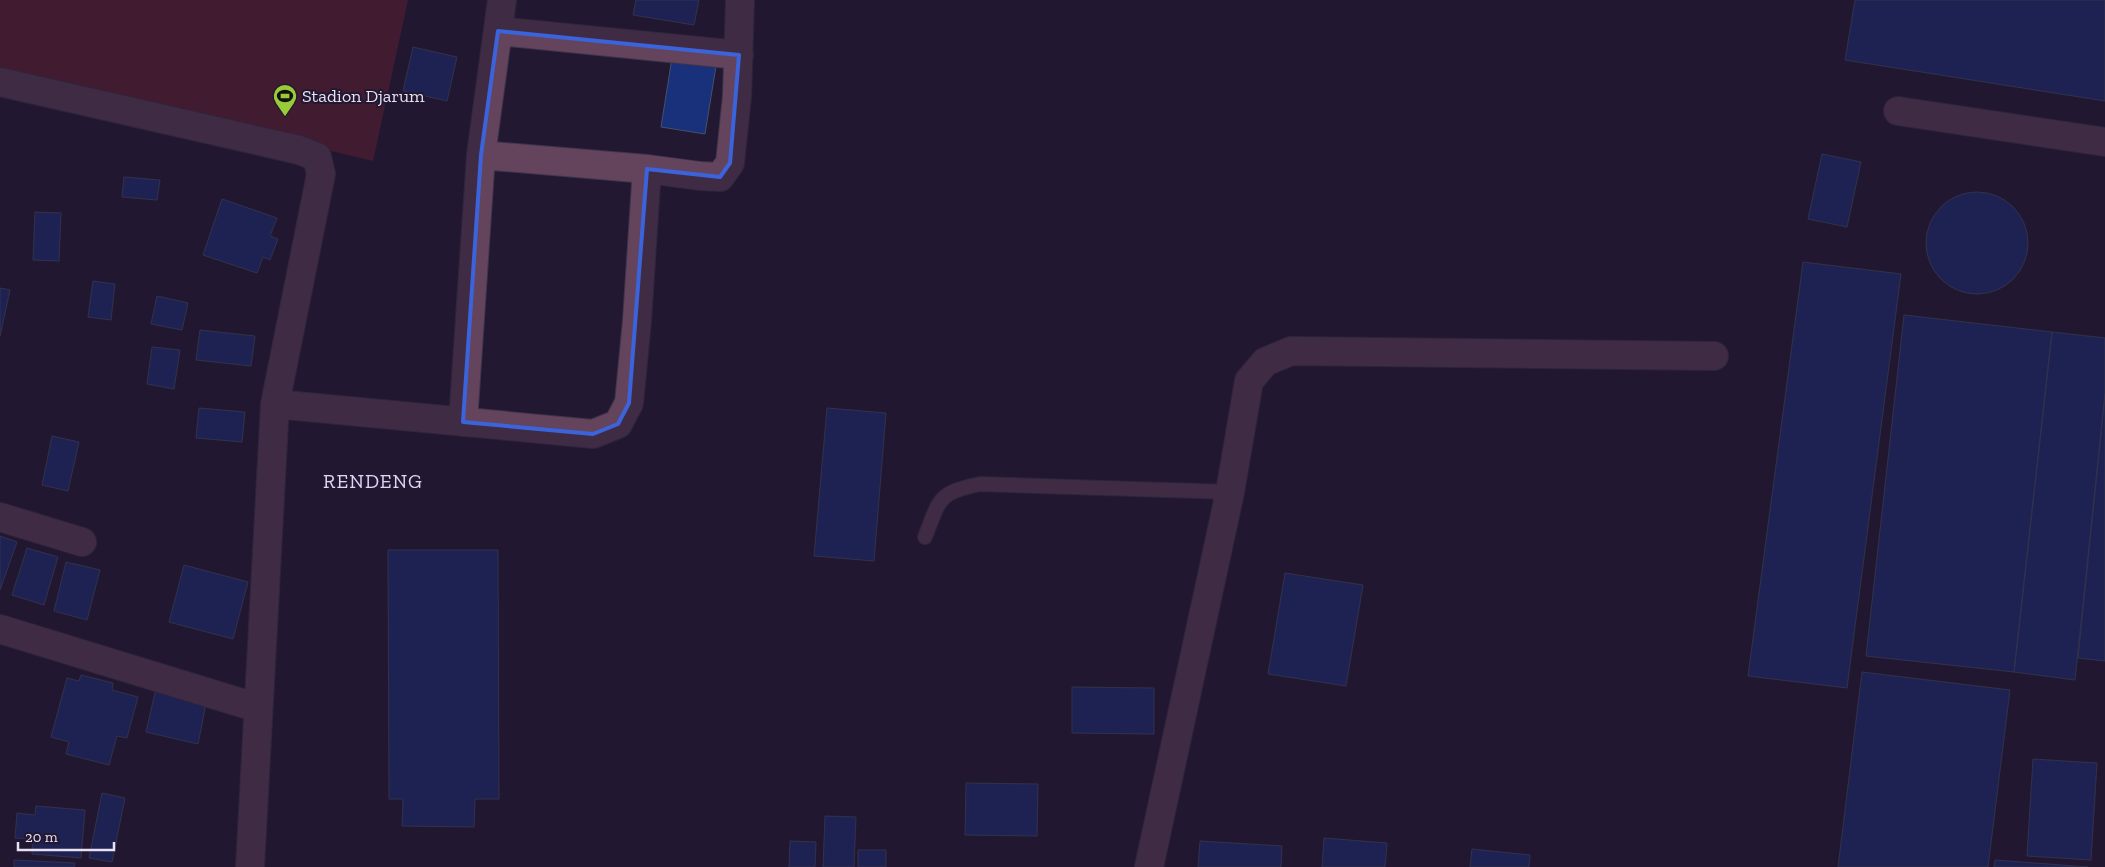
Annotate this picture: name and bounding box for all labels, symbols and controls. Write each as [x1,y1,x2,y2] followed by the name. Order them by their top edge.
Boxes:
[272,83,298,117] sports icon: Stadion Djarum
[302,85,425,107] place label: Stadion Djarum
[323,469,423,493] district label: RENDENG
[18,820,114,852] scale bar
[25,828,58,846] text: 20 m

